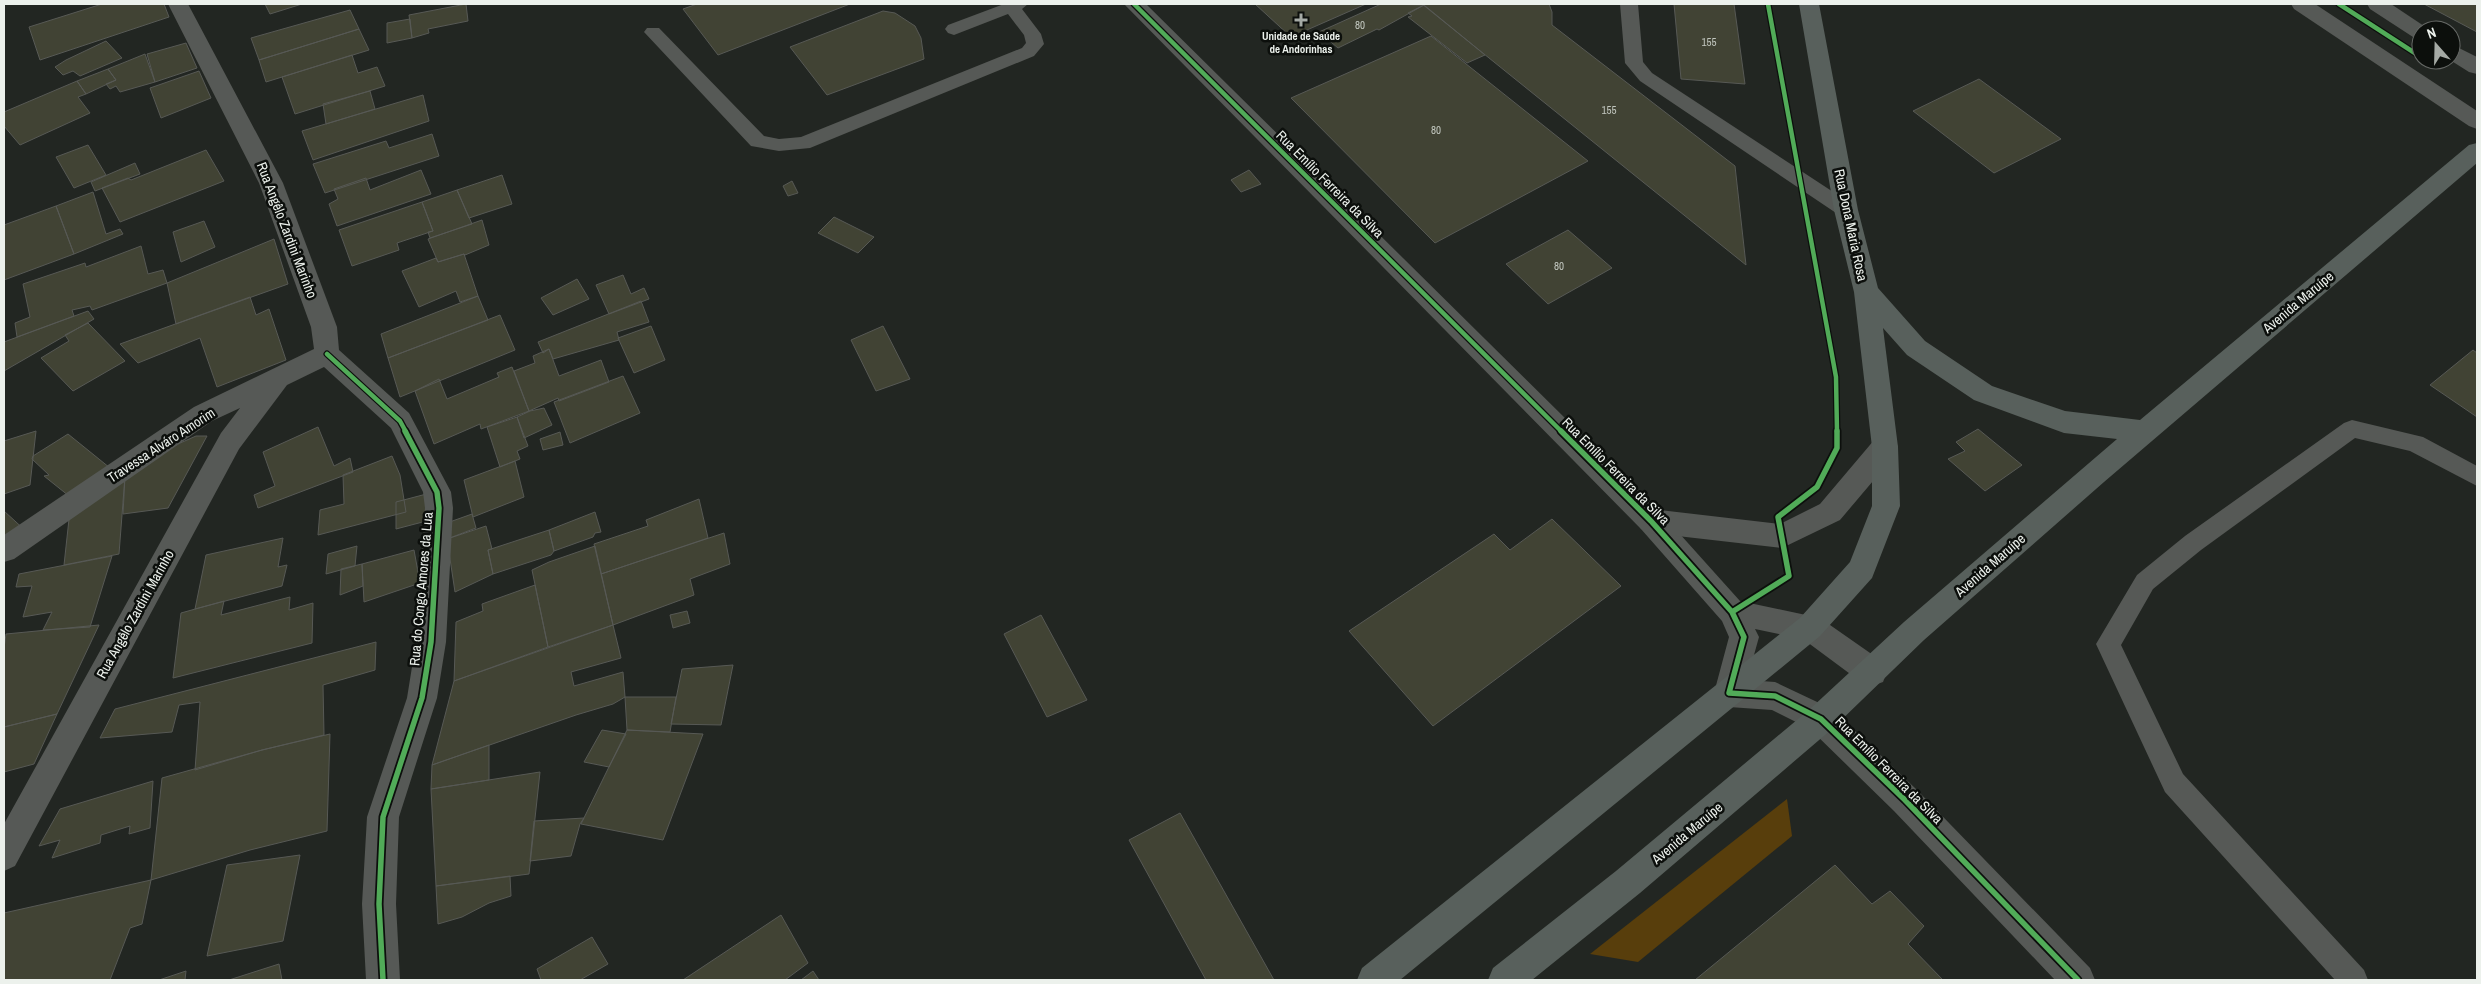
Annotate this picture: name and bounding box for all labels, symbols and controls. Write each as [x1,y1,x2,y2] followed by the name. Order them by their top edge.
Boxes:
[1294,13,1308,27] marker: Unidade de Saúde de Andorinhas
[1355,18,1365,32] house number: 80
[2411,20,2461,70] north arrow
[2425,23,2439,43] text: N
[1262,29,1340,56] place label: Unidade de Saúde de Andorinhas
[1701,35,1717,49] house number: 155
[1601,103,1617,117] house number: 155
[1431,123,1441,137] house number: 80
[1272,126,1388,242] street label: Rua Emílio Ferreira da Silva
[253,159,321,301] street label: Rua Angêlo Zardini Marinho
[1830,167,1872,283] street label: Rua Dona Maria Rosa
[1554,259,1564,273] house number: 80
[2258,267,2337,338] street label: Avenida Maruípe
[104,404,218,486] street label: Travessa Alváro Amorim
[1558,413,1674,529] street label: Rua Emílio Ferreira da Silva
[405,511,437,667] street label: Rua do Congo Amores da Lua
[1950,530,2029,601] street label: Avenida Maruípe
[92,547,178,681] street label: Rua Angêlo Zardini Marinho
[1831,712,1947,828] street label: Rua Emílio Ferreira da Silva
[1647,798,1726,869] street label: Avenida Maruípe

